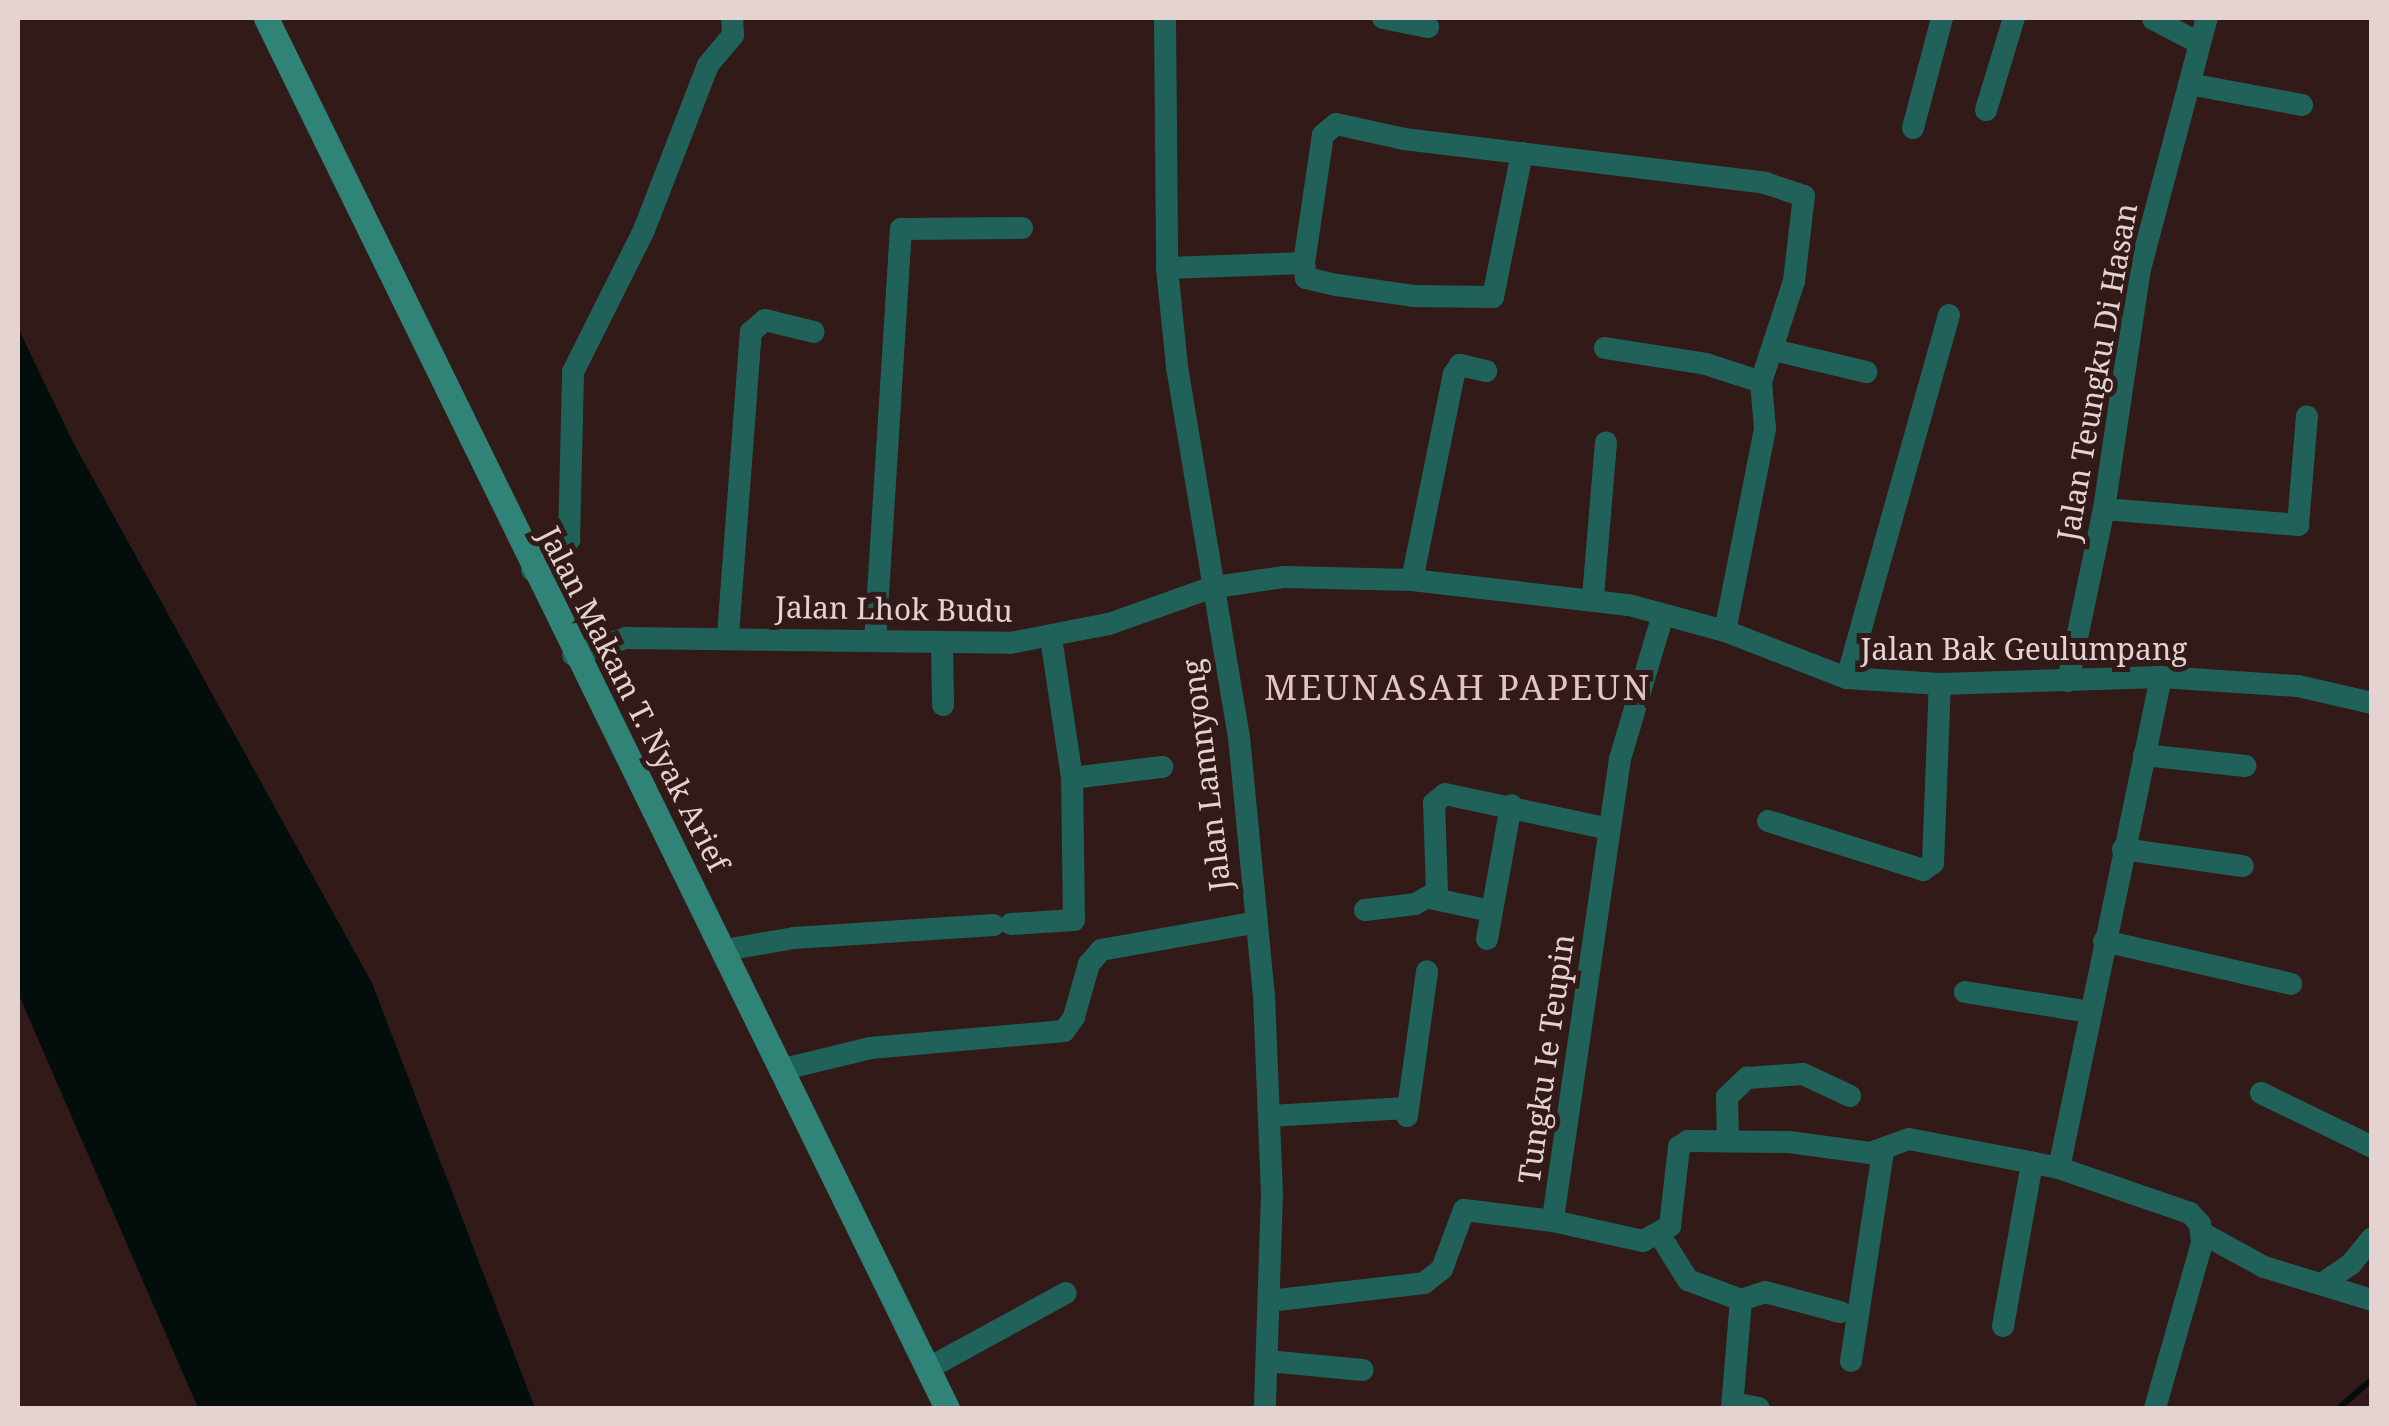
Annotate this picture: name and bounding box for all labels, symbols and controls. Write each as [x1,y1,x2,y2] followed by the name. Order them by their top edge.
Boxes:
[2050,200,2144,544] street label: Jalan Teungku Di Hasan
[531,521,737,877] street label: Jalan Makam T. Nyak Arief
[775,589,1013,629] street label: Jalan Lhok Budu
[1861,631,2187,667] street label: Jalan Bak Geulumpang
[1174,657,1238,893] street label: Jalan Lamnyong
[1264,666,1652,708] district label: MEUNASAH PAPEUN
[1511,932,1581,1186] street label: Tungku Ie Teupin

